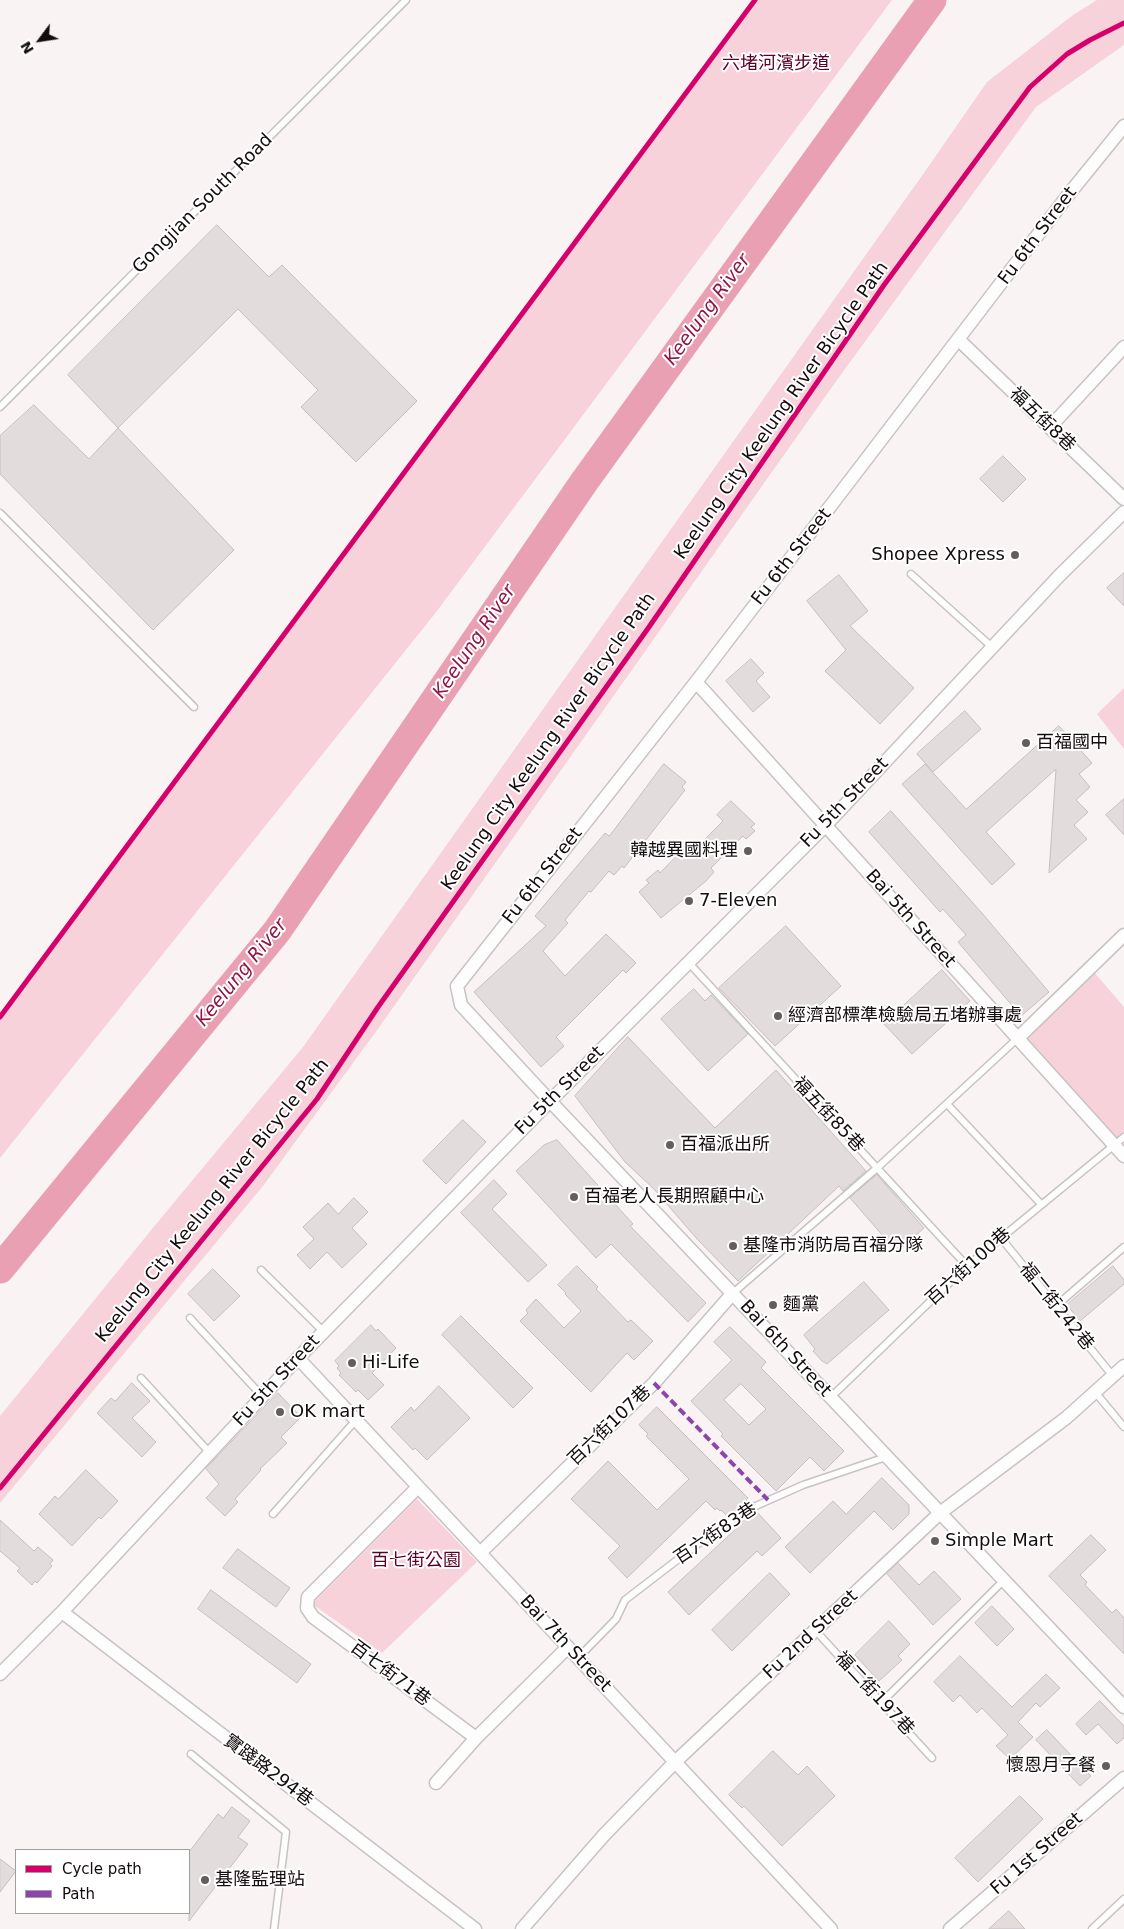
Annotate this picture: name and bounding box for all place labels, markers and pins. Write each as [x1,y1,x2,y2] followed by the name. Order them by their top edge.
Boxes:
[871,544,1005,566] place label: Shopee Xpress
[1009,549,1021,561] marker: Shopee Xpress
[1036,732,1108,754] place label: 百福國中
[1020,737,1032,749] marker: 百福國中
[630,840,738,862] place label: 韓越異國料理
[742,845,754,857] marker: 韓越異國料理
[699,890,778,912] place label: 7-Eleven
[683,895,695,907] marker: 7-Eleven
[788,1005,1022,1027] place label: 經濟部標準檢驗局五堵辦事處
[772,1010,784,1022] marker: 經濟部標準檢驗局五堵辦事處
[680,1134,770,1156] place label: 百福派出所
[664,1139,676,1151] marker: 百福派出所
[584,1186,764,1208] place label: 百福老人長期照顧中心
[568,1191,580,1203] marker: 百福老人長期照顧中心
[743,1235,923,1257] place label: 基隆市消防局百福分隊
[727,1240,739,1252] marker: 基隆市消防局百福分隊
[783,1294,819,1316] place label: 麵黨
[767,1299,779,1311] marker: 麵黨
[362,1352,419,1374] place label: Hi-Life
[346,1357,358,1369] marker: Hi-Life
[290,1401,365,1423] place label: OK mart
[274,1406,286,1418] marker: OK mart
[945,1530,1053,1552] place label: Simple Mart
[929,1535,941,1547] marker: Simple Mart
[1006,1755,1096,1777] place label: 懷恩月子餐
[1100,1760,1112,1772] marker: 懷恩月子餐
[215,1869,305,1891] place label: 基隆監理站
[199,1874,211,1886] marker: 基隆監理站

